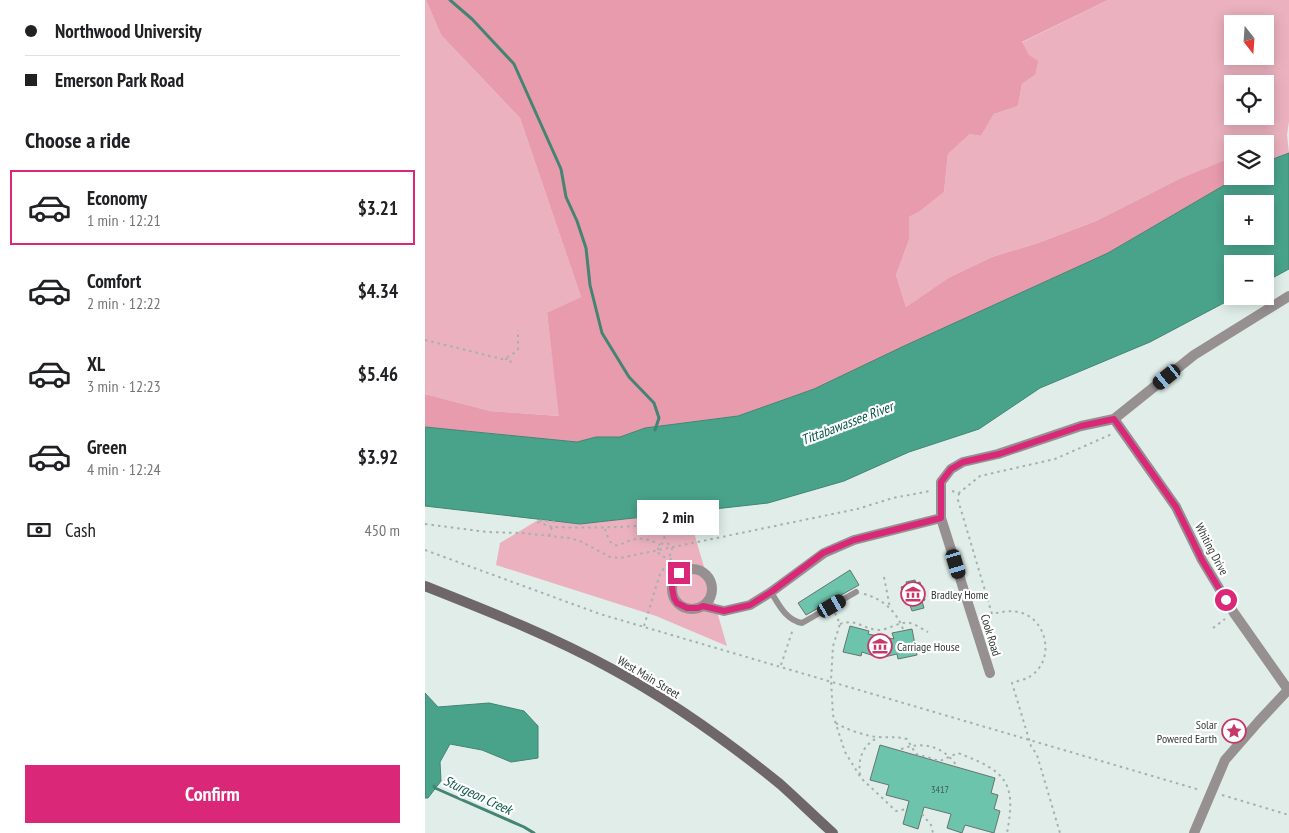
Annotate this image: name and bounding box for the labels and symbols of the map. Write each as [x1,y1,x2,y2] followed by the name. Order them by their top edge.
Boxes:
[1224,15,1274,65] north arrow
[1150,362,1183,392] car
[799,396,897,449] water label: Tittabawassee River
[638,500,720,536] callout: 2 min
[1192,520,1232,578] street label: Whiting Drive
[944,547,967,581] car
[668,562,690,584] route end
[900,581,926,607] museum icon: Bradley Home
[931,587,989,602] place label: Bradley Home
[1215,589,1237,611] route start
[815,592,848,620] car
[978,612,1004,658] street label: Cook Road
[867,633,893,659] museum icon: Carriage House
[897,639,960,654] place label: Carriage House
[615,652,684,702] street label: West Main Street
[1157,717,1218,746] place label: Solar Powered Earth
[1221,718,1247,744] place icon: Solar Powered Earth
[441,771,517,819] water label: Sturgeon Creek
[931,783,949,796] house number: 3417

